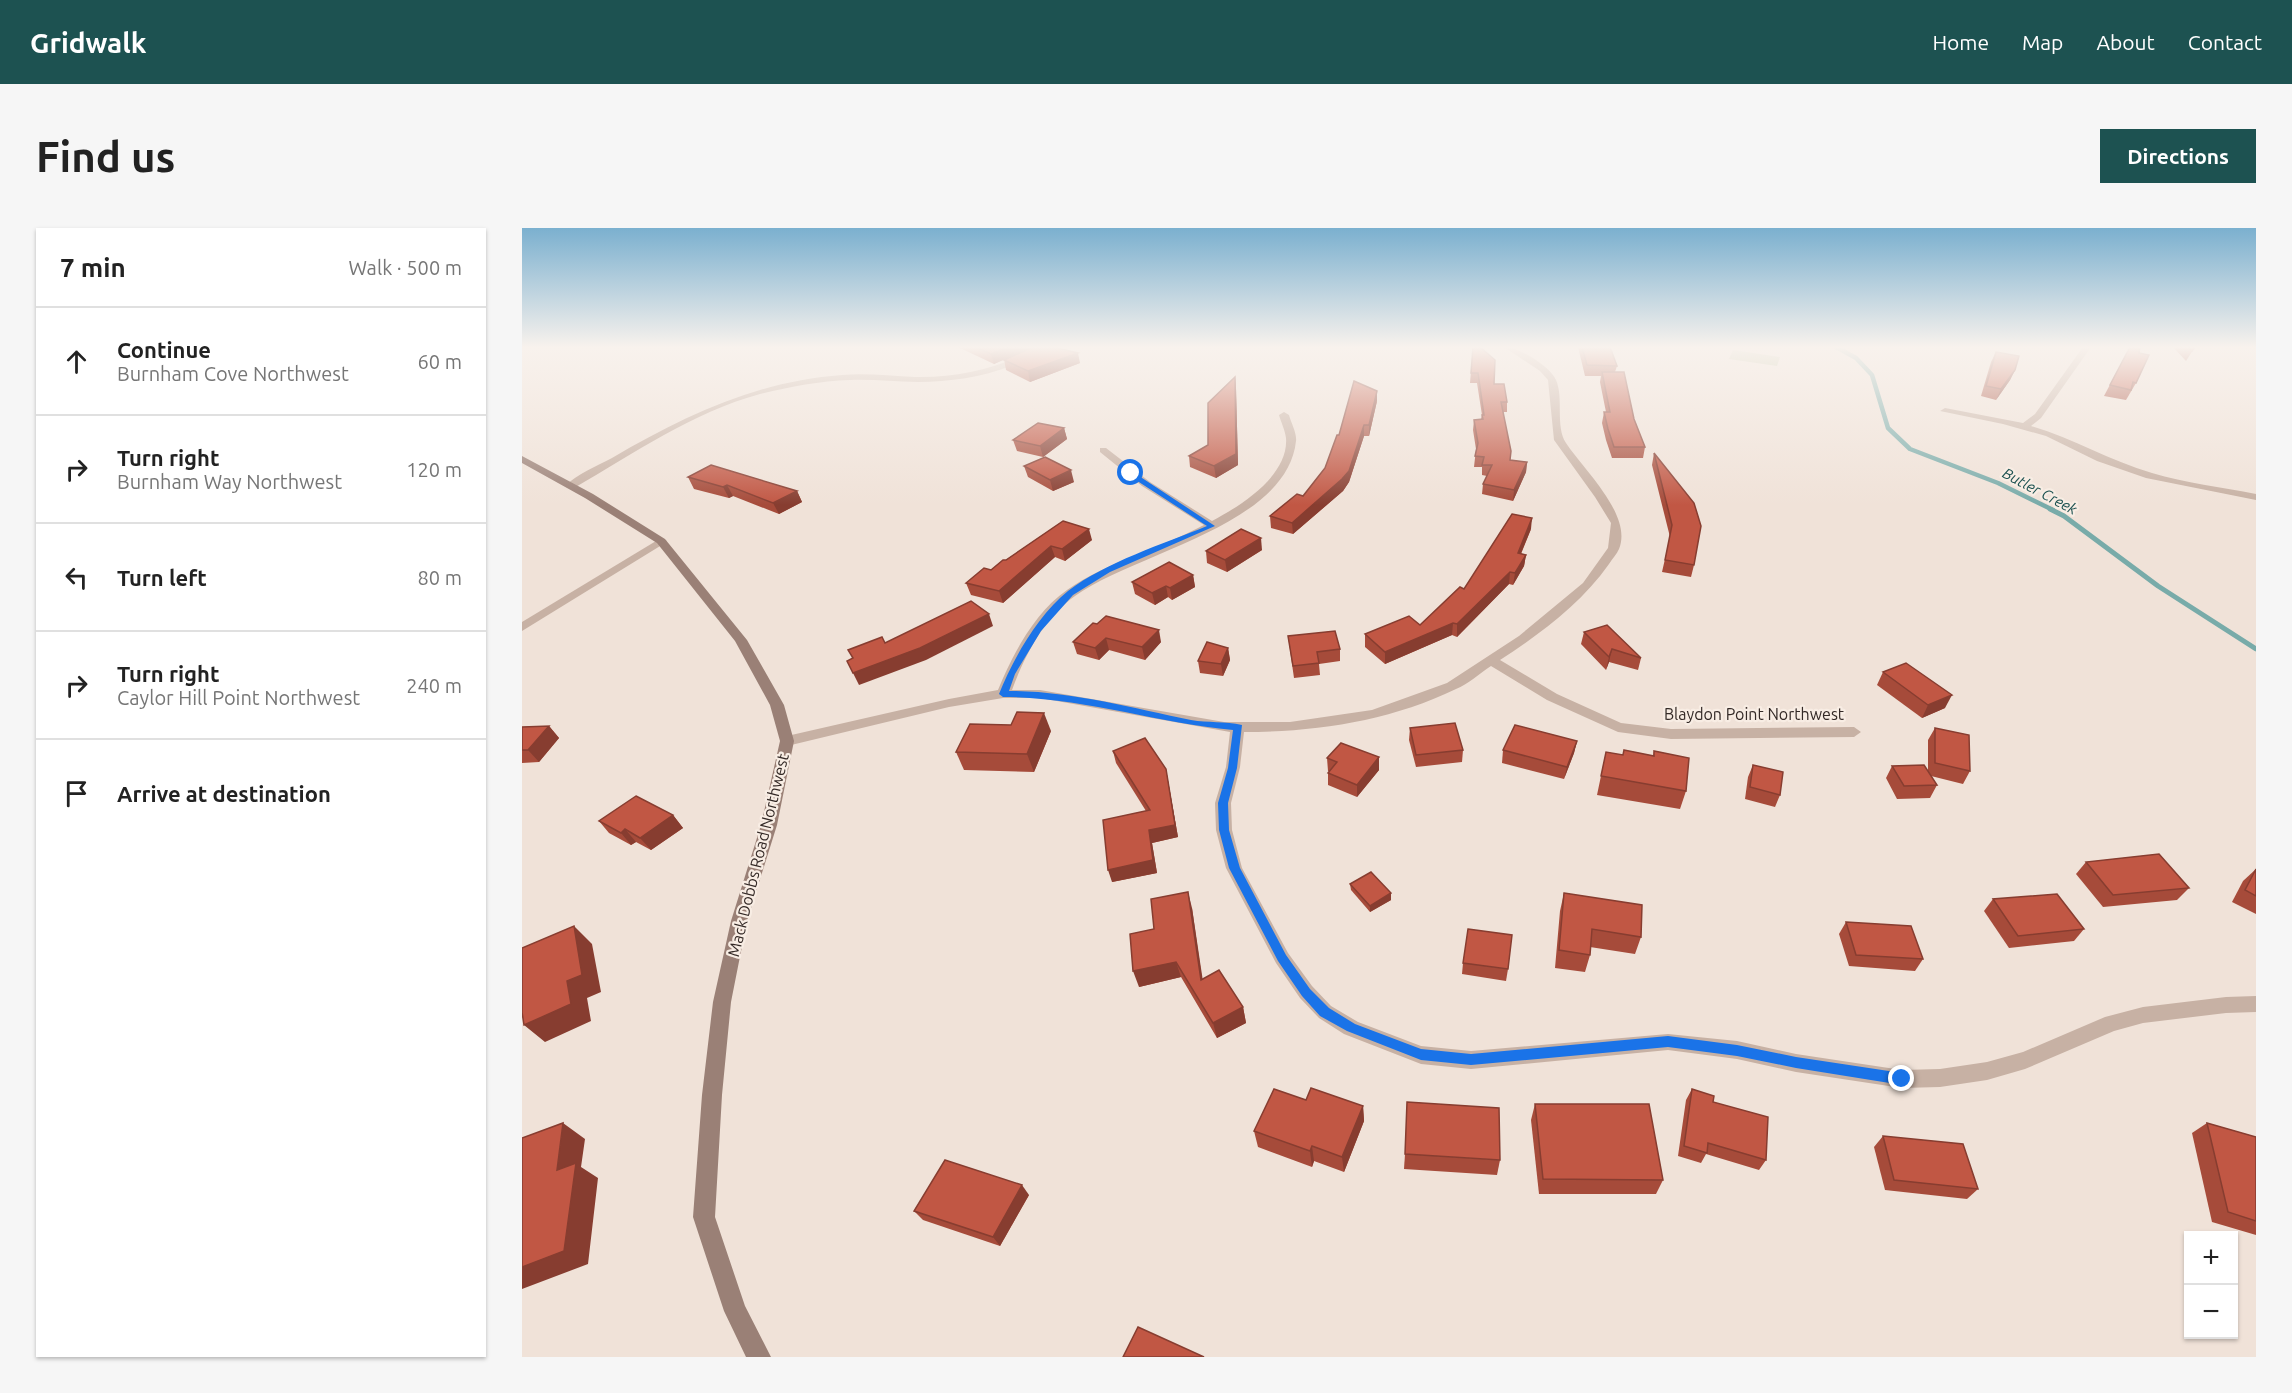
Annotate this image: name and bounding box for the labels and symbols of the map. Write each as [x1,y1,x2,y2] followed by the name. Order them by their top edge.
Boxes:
[1117,459,1143,485] route start
[2000,464,2080,518] water label: Butler Creek
[1664,705,1845,723] street label: Blaydon Point Northwest
[724,751,792,958] street label: Mack Dobbs Road Northwest
[1888,1065,1914,1091] route end

